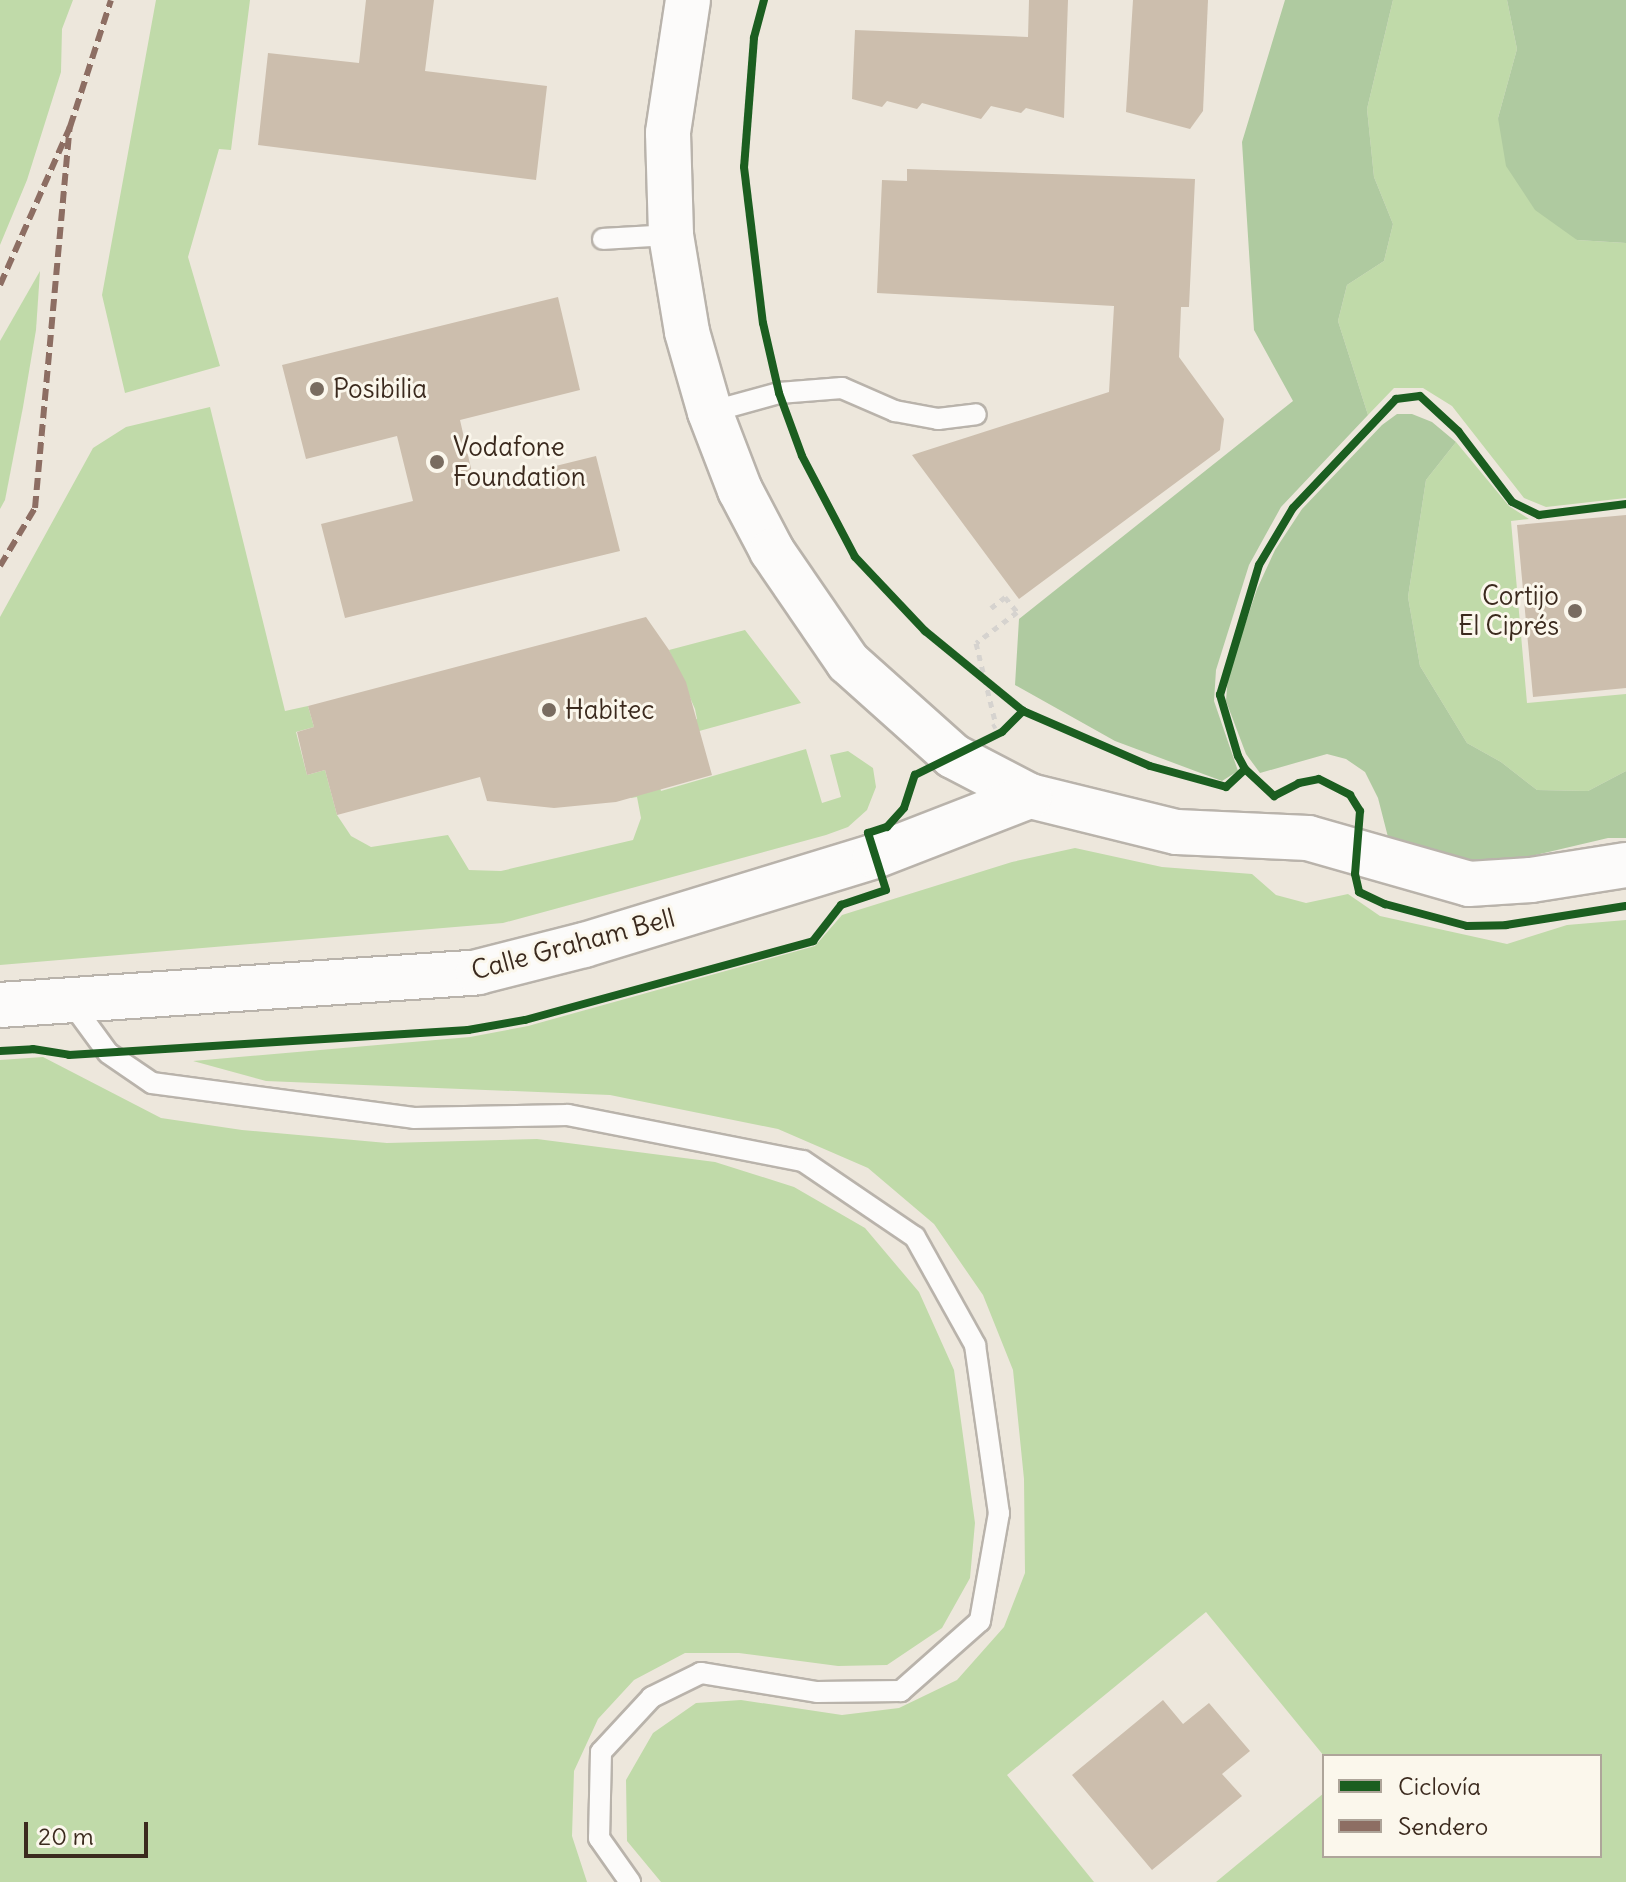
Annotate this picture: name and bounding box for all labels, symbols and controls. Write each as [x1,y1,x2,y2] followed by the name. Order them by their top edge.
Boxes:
[333,373,427,405] place label: Posibilia
[308,380,326,398] marker: Posibilia
[453,431,586,492] place label: Vodafone Foundation
[428,453,446,471] marker: Vodafone Foundation
[1458,580,1559,642] place label: Cortijo El Ciprés
[1566,602,1584,620] marker: Cortijo El Ciprés
[565,694,654,726] place label: Habitec
[540,701,558,719] marker: Habitec
[468,902,678,986] street label: Calle Graham Bell
[1322,1754,1602,1858] legend
[1398,1771,1481,1801] text: Ciclovía
[28,1806,152,1856] scale bar
[1398,1811,1488,1841] text: Sendero
[38,1821,94,1851] text: 20 m

